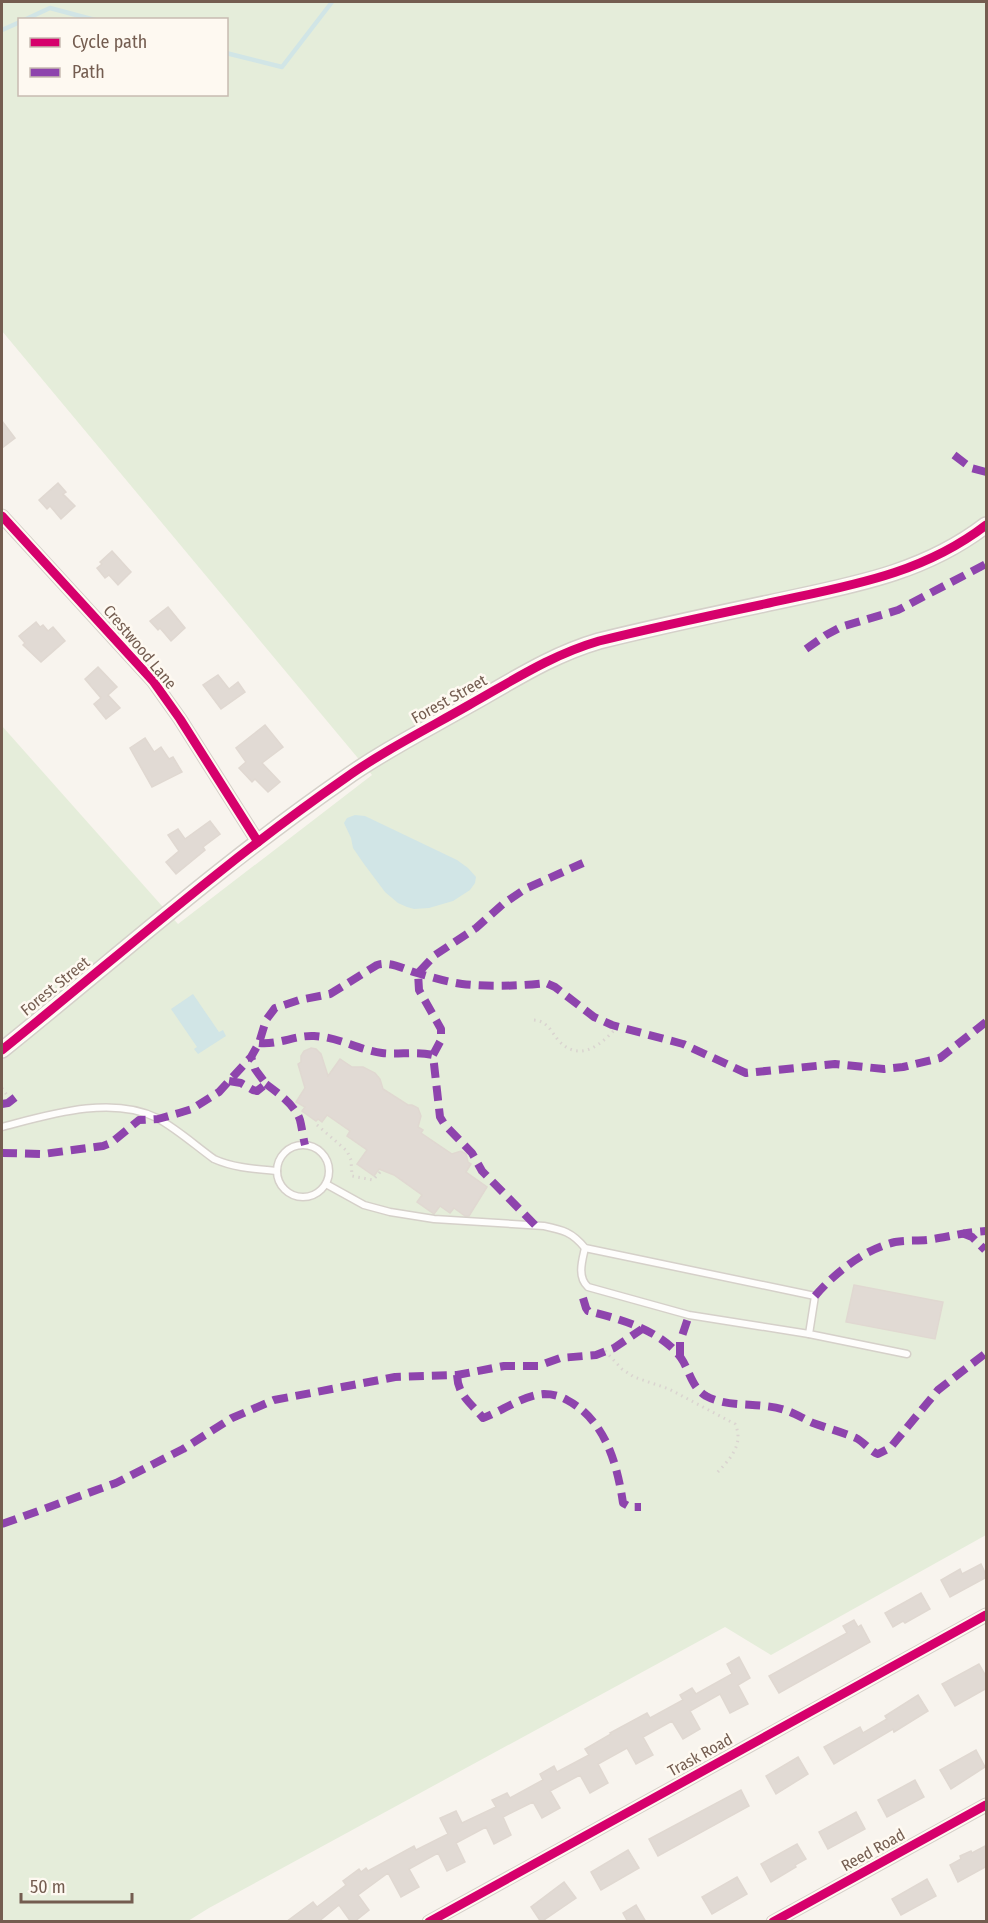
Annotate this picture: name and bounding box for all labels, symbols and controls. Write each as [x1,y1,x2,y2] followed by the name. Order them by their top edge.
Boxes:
[18,18,228,96] legend
[72,31,147,53] text: Cycle path
[72,61,105,83] text: Path
[99,601,181,693] street label: Crestwood Lane
[408,670,491,727] street label: Forest Street
[17,952,94,1020] street label: Forest Street
[664,1729,736,1781] street label: Trask Road
[838,1825,908,1875] street label: Reed Road
[21,1866,132,1904] scale bar
[30,1876,66,1898] text: 50 m

